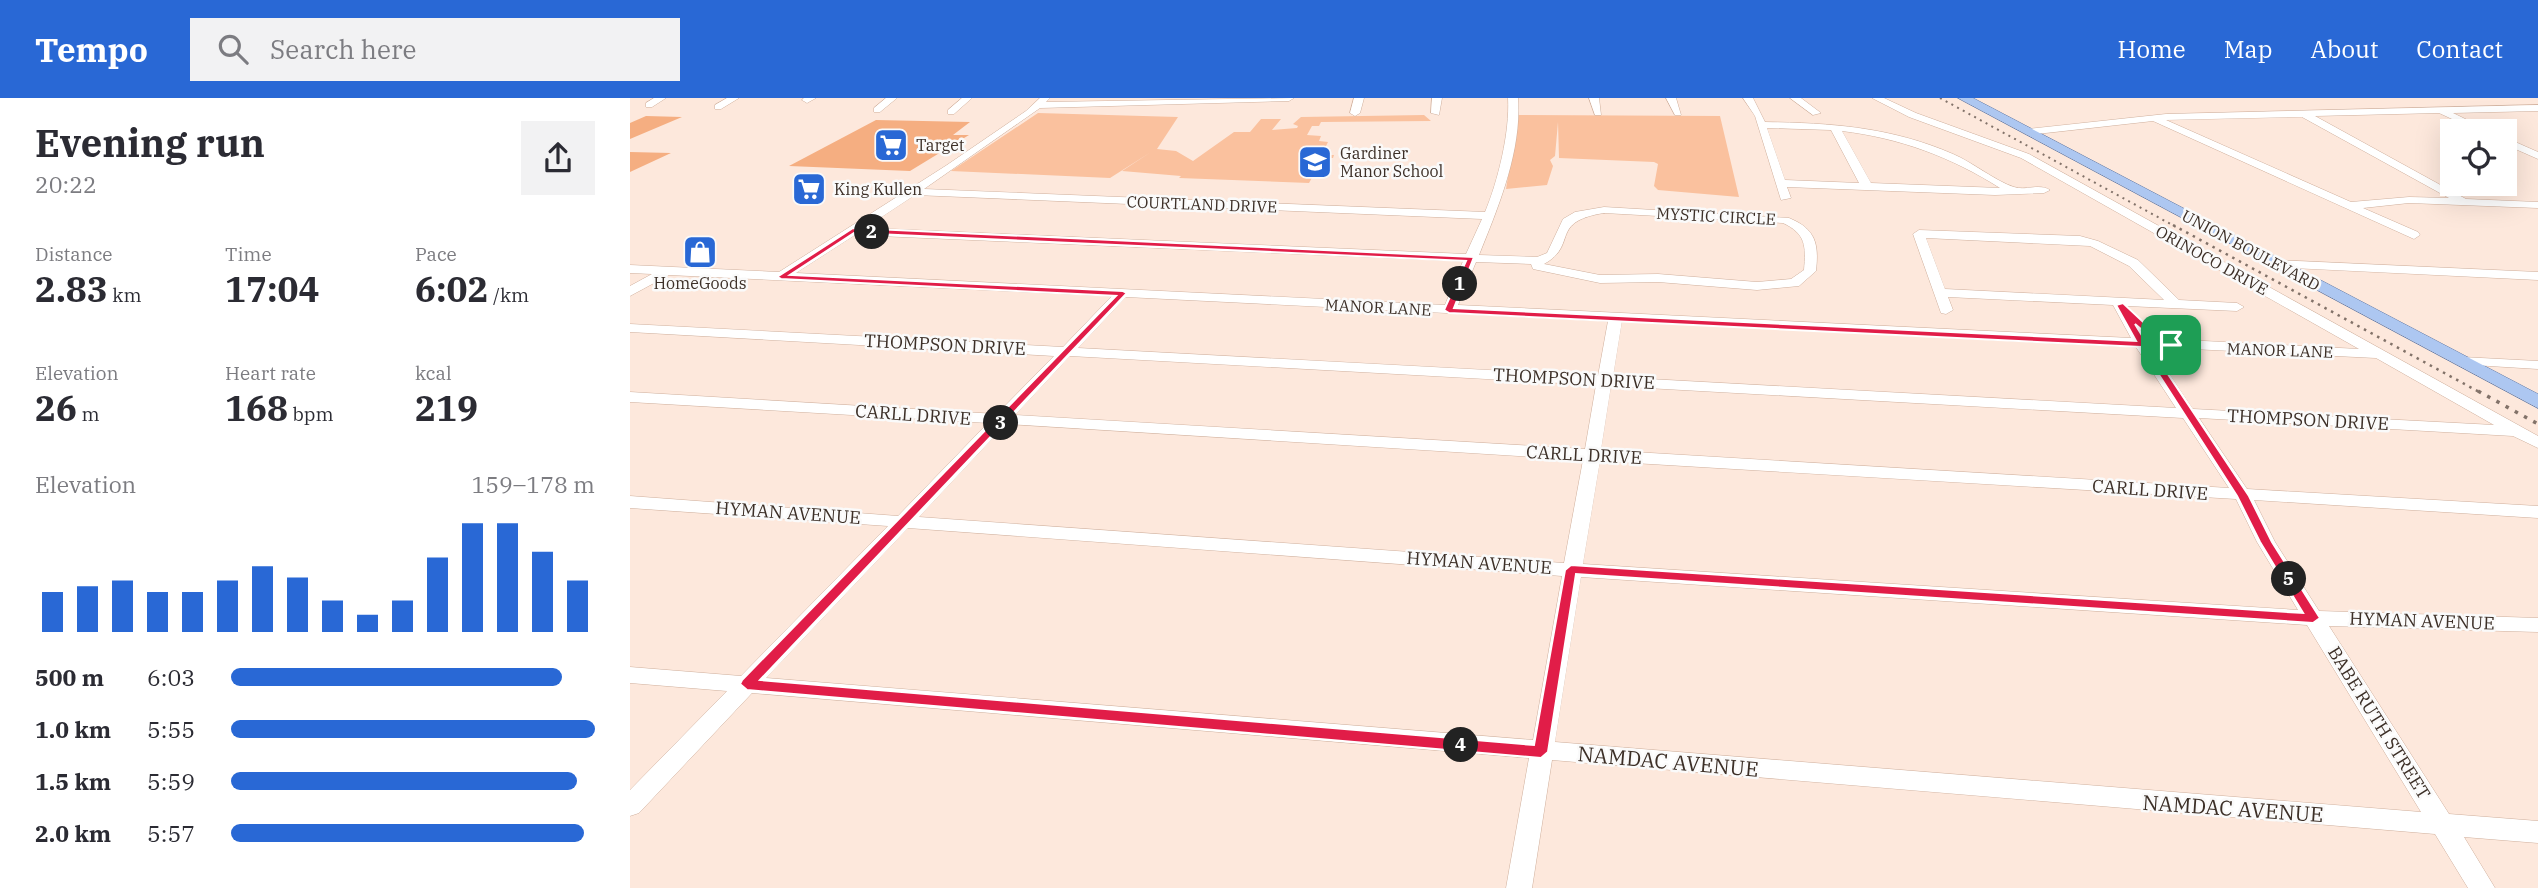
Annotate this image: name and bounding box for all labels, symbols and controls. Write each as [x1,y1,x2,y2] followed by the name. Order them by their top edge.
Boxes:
[190,18,680,81] search box
[35,28,148,71] text: Tempo
[214,30,252,68] icon: search
[270,32,416,66] text: Search here
[2118,33,2186,65] text: Home
[2224,33,2272,65] text: Map
[2310,33,2378,65] text: About
[2416,33,2503,65] text: Contact
[35,118,265,167] text: Evening run
[2440,119,2517,196] map controls
[2440,119,2517,196] button: locate
[521,121,595,195] button: share
[872,126,910,164] supermarket icon: Target
[916,135,965,155] place label: Target
[1296,143,1334,181] school or university icon: Gardiner Manor School
[1340,143,1444,181] place label: Gardiner Manor School
[35,169,97,199] text: 20:22
[790,170,828,208] supermarket icon: King Kullen
[834,179,922,199] place label: King Kullen
[1126,191,1278,217] street label: COURTLAND DRIVE
[1656,203,1776,229] street label: MYSTIC CIRCLE
[2178,205,2324,295] street label: UNION BOULEVARD
[854,214,890,250] pin: 2
[866,219,877,243] text: 2
[2152,221,2272,299] street label: ORINOCO DRIVE
[681,233,719,271] shop icon: HomeGoods
[35,242,113,266] text: Distance
[225,242,272,266] text: Time
[415,242,457,266] text: Pace
[35,266,108,312] text: 2.83
[225,266,320,312] text: 17:04
[415,266,489,312] text: 6:02
[1442,266,1478,302] pin: 1
[1454,271,1465,295] text: 1
[653,273,747,293] place label: HomeGoods
[108,283,142,307] text: km
[489,283,529,307] text: /km
[1324,294,1432,320] street label: MANOR LANE
[2141,315,2201,375] pin
[2152,326,2190,364] icon: arrive
[864,329,1026,360] street label: THOMPSON DRIVE
[2226,338,2334,362] street label: MANOR LANE
[35,361,119,385] text: Elevation
[225,361,316,385] text: Heart rate
[415,361,452,385] text: kcal
[1493,363,1655,394] street label: THOMPSON DRIVE
[35,385,77,431] text: 26
[225,385,288,431] text: 168
[415,385,478,431] text: 219
[854,399,972,430] street label: CARLL DRIVE
[77,402,100,426] text: m
[288,402,334,426] text: bpm
[2227,404,2389,435] street label: THOMPSON DRIVE
[984,406,1018,440] pin: 3
[995,410,1006,434] text: 3
[1526,440,1643,469] street label: CARLL DRIVE
[35,469,136,499] text: Elevation
[471,469,595,499] text: 159–178 m
[2091,474,2209,505] street label: CARLL DRIVE
[715,496,861,529] street label: HYMAN AVENUE
[1406,546,1552,579] street label: HYMAN AVENUE
[2272,561,2306,596] pin: 5
[2283,566,2294,590] text: 5
[2349,606,2495,635] street label: HYMAN AVENUE
[2323,642,2436,804] street label: BABE RUTH STREET
[35,662,104,692] text: 500 m
[147,662,195,692] text: 6:03
[35,714,111,744] text: 1.0 km
[147,714,195,744] text: 5:55
[1444,728,1478,762] pin: 4
[1455,732,1466,756] text: 4
[1576,739,1760,783] street label: NAMDAC AVENUE
[35,766,111,796] text: 1.5 km
[147,766,195,796] text: 5:59
[2142,788,2325,828] street label: NAMDAC AVENUE
[35,818,111,848] text: 2.0 km
[147,818,195,848] text: 5:57

